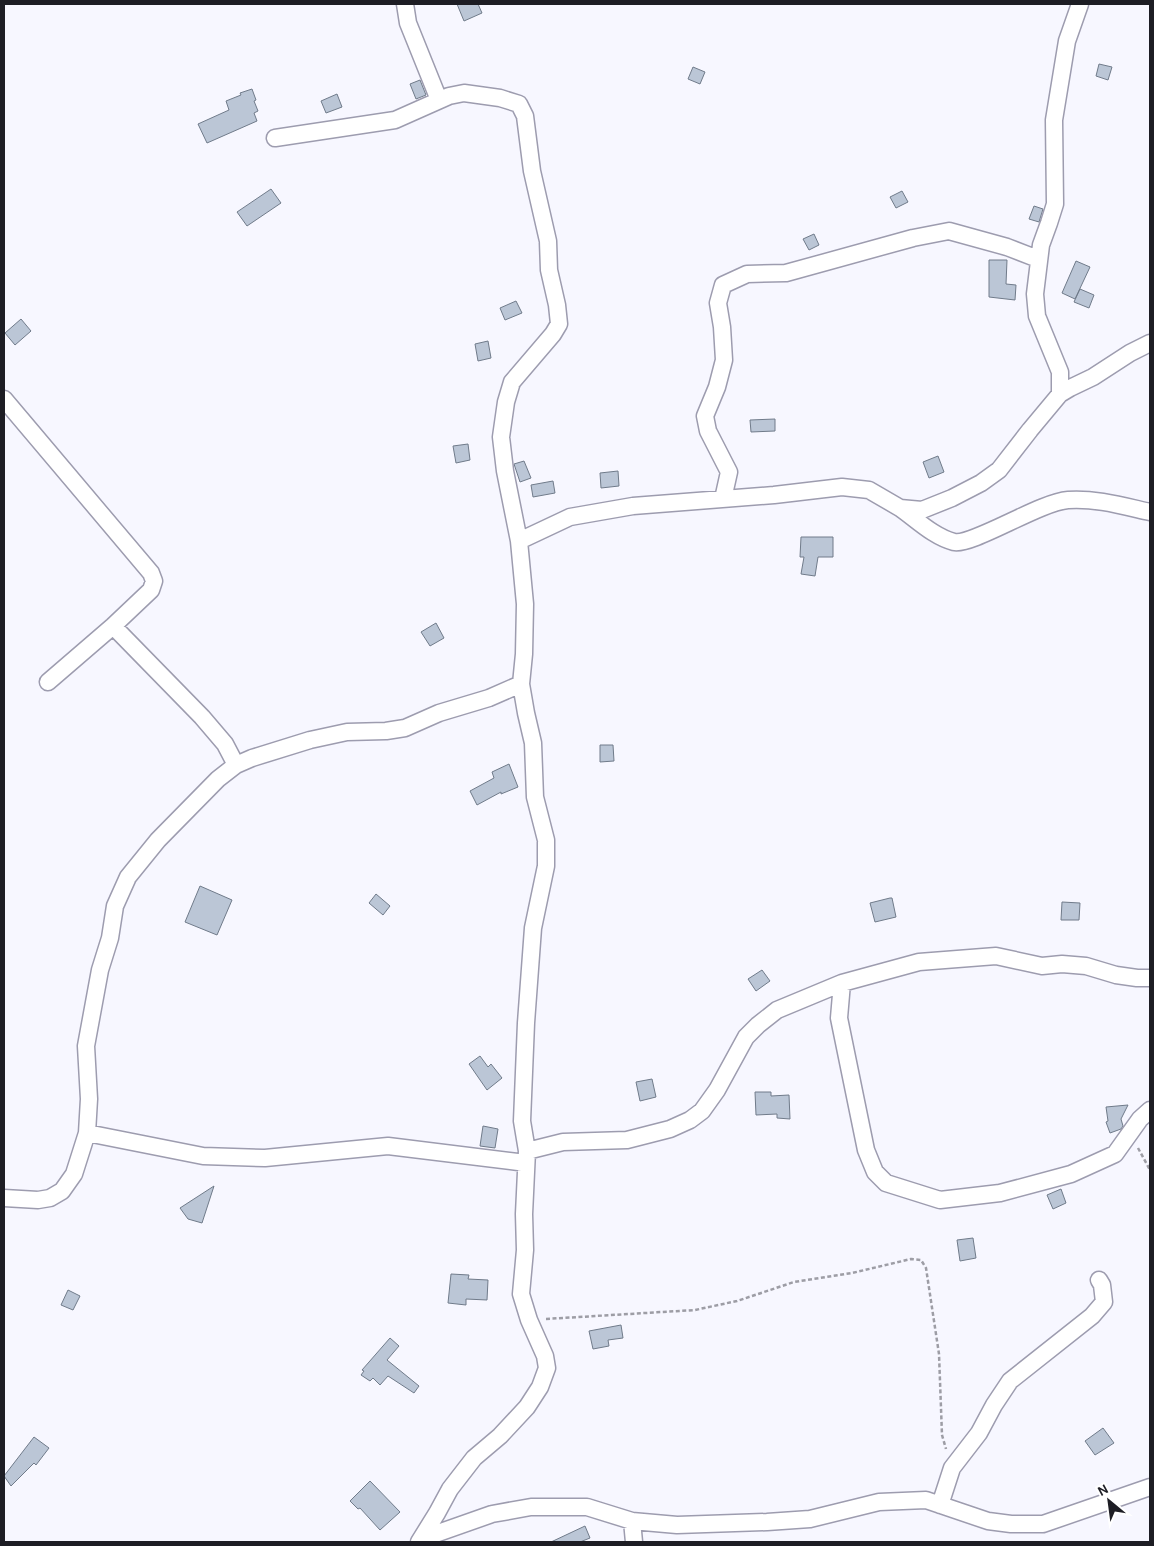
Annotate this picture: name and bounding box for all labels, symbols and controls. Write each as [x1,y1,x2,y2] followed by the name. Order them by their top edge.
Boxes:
[1084,1476,1134,1526] north arrow
[1094,1480,1111,1500] text: N

